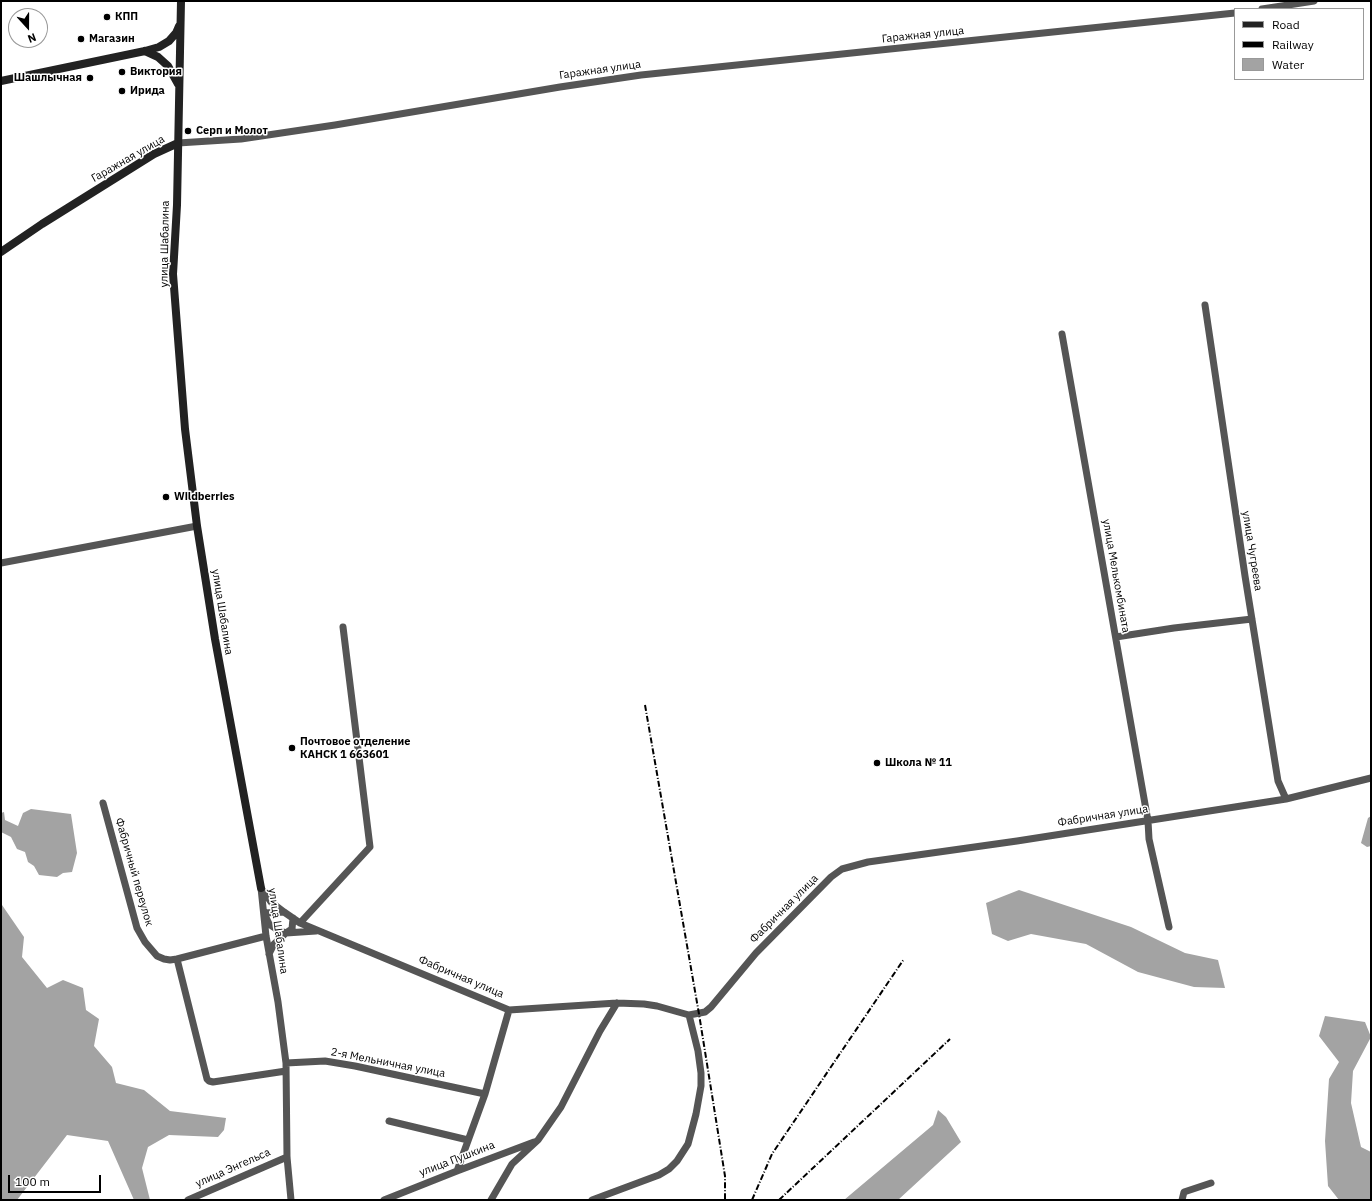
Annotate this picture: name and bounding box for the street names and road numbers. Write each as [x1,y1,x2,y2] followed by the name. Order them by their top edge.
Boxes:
[881,24,965,46] street label: Гаражная улица
[558,58,642,82] street label: Гаражная улица
[89,133,167,185] street label: Гаражная улица
[158,201,172,287] street label: улица Шабалина
[1239,510,1265,592] street label: улица Чугреева
[1099,518,1133,634] street label: улица Мелькомбината
[209,568,235,656] street label: улица Шабалина
[1057,802,1149,830] street label: Фабричная улица
[112,816,156,928] street label: Фабричный переулок
[747,872,821,946] street label: Фабричная улица
[265,887,291,975] street label: улица Шабалина
[416,953,506,1001] street label: Фабричная улица
[330,1045,446,1081] street label: 2-я Мельничная улица
[417,1139,497,1179] street label: улица Пушкина
[194,1146,272,1190] street label: улица Энгельса

